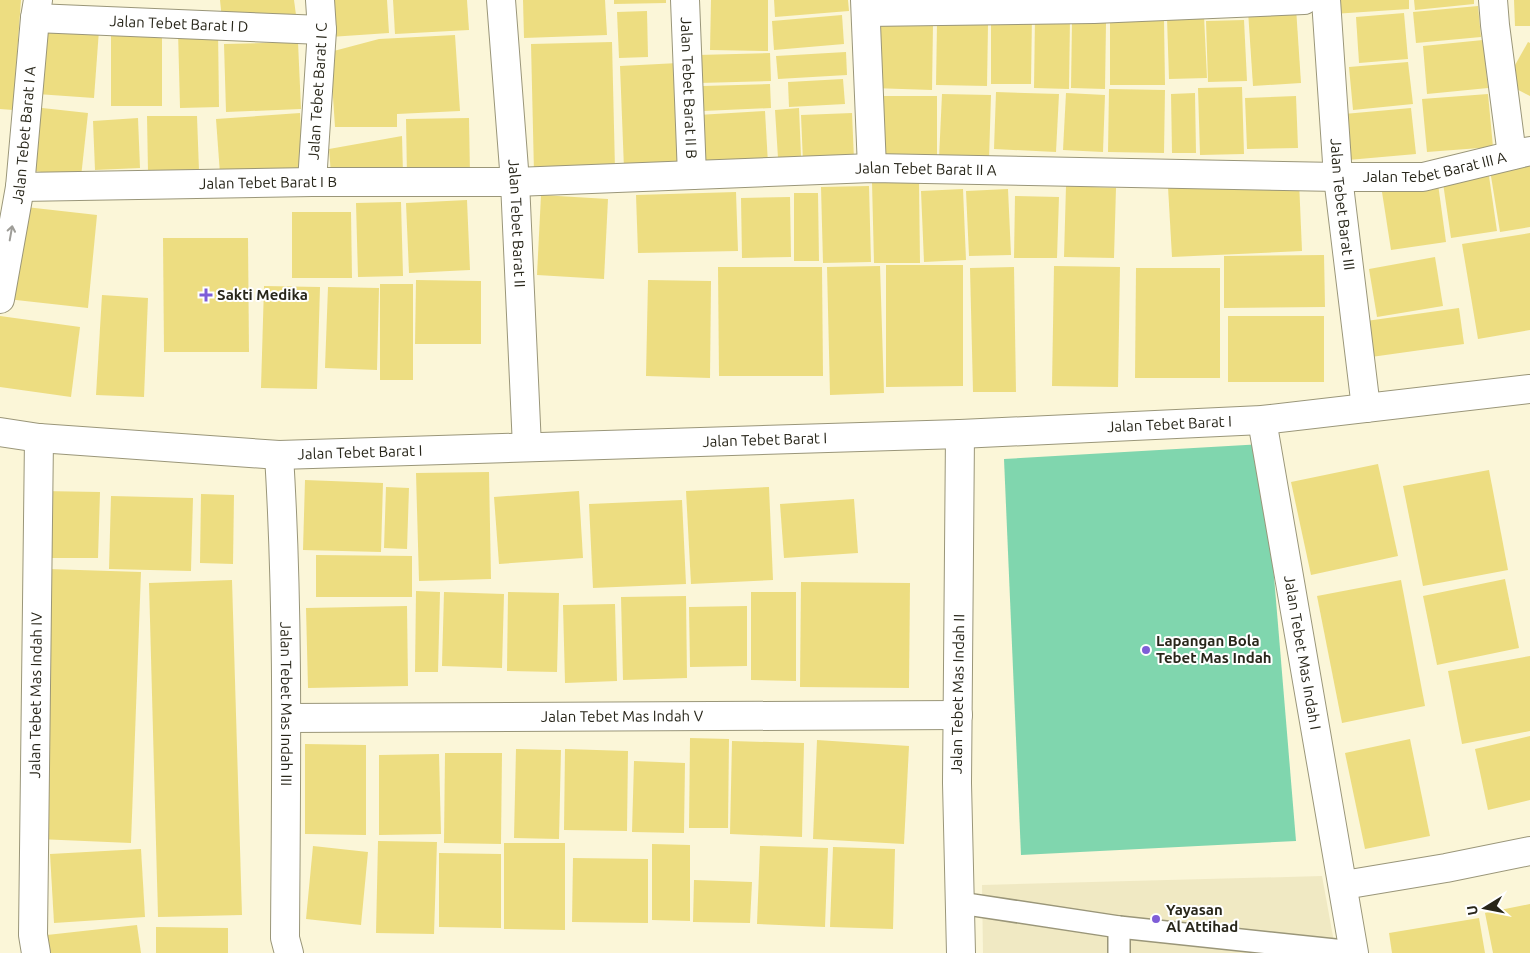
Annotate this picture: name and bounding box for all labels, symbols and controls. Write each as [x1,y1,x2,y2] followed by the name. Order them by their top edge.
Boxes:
[109,12,249,35] street label: Jalan Tebet Barat I D
[678,17,700,159] street label: Jalan Tebet Barat II B
[304,22,330,160] street label: Jalan Tebet Barat I C
[8,65,39,205] street label: Jalan Tebet Barat I A
[1327,138,1358,271] street label: Jalan Tebet Barat III
[1363,148,1508,185] street label: Jalan Tebet Barat III A
[505,158,529,288] street label: Jalan Tebet Barat II
[854,159,997,178] street label: Jalan Tebet Barat II A
[199,173,337,192] street label: Jalan Tebet Barat I B
[7,226,17,242] one-way arrow
[217,286,308,303] place label: Sakti Medika
[199,288,213,302] marker: Sakti Medika
[1107,412,1232,435] street label: Jalan Tebet Barat I
[702,429,827,450] street label: Jalan Tebet Barat I
[297,442,423,462] street label: Jalan Tebet Barat I
[1281,574,1324,731] street label: Jalan Tebet Mas Indah I
[26,612,45,778] street label: Jalan Tebet Mas Indah IV
[948,614,967,774] street label: Jalan Tebet Mas Indah II
[277,622,295,786] street label: Jalan Tebet Mas Indah III
[1156,632,1272,666] place label: Lapangan Bola Tebet Mas Indah
[1140,644,1152,656] marker: Lapangan Bola Tebet Mas Indah
[541,707,704,725] street label: Jalan Tebet Mas Indah V
[1460,883,1510,933] north arrow
[1166,901,1238,935] place label: Yayasan Al Attihad
[1463,904,1481,916] text: U
[1150,913,1162,925] marker: Yayasan Al Attihad

